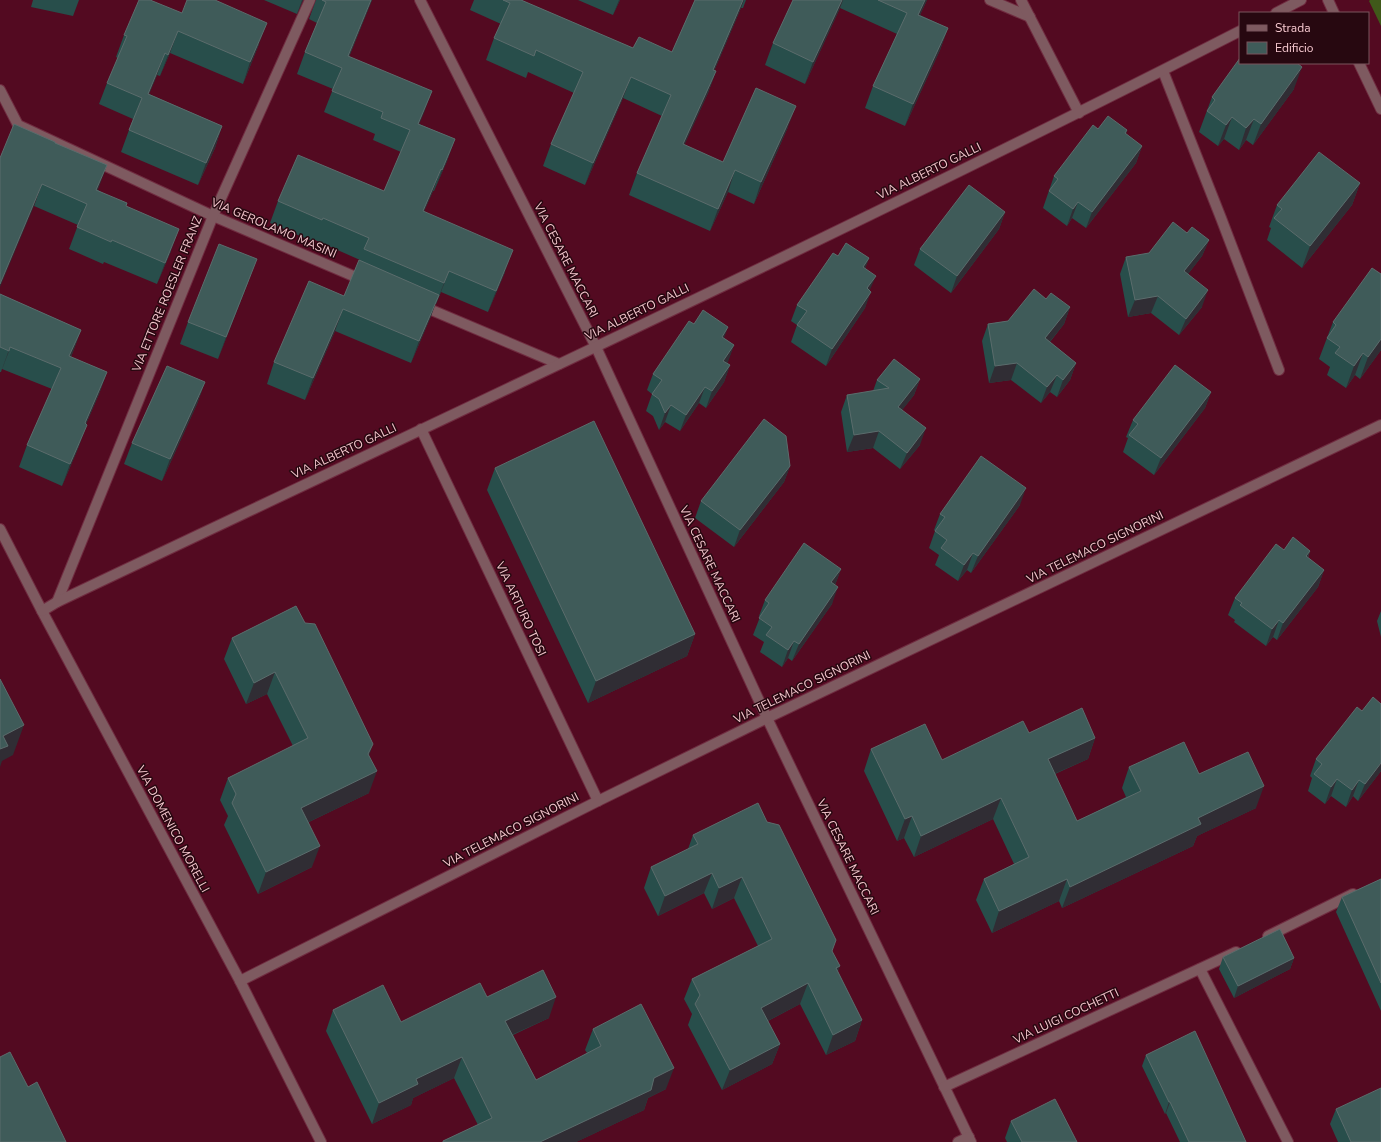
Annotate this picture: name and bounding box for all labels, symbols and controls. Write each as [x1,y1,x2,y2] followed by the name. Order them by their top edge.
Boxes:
[1239,12,1369,64] legend
[1275,20,1311,36] text: Strada
[1275,40,1314,56] text: Edificio
[873,139,984,204] street label: VIA ALBERTO GALLI
[208,194,339,262] street label: VIA GEROLAMO MASINI
[530,199,602,320] street label: VIA CESARE MACCARI
[128,214,206,375] street label: VIA ETTORE ROESLER FRANZ
[581,280,692,345] street label: VIA ALBERTO GALLI
[288,420,399,483] street label: VIA ALBERTO GALLI
[676,502,744,625] street label: VIA CESARE MACCARI
[1023,507,1166,588] street label: VIA TELEMACO SIGNORINI
[492,558,550,659] street label: VIA ARTURO TOSI
[730,647,873,728] street label: VIA TELEMACO SIGNORINI
[132,762,213,895] street label: VIA DOMENICO MORELLI
[440,789,582,872] street label: VIA TELEMACO SIGNORINI
[813,796,883,917] street label: VIA CESARE MACCARI
[1010,984,1121,1048] street label: VIA LUIGI COCHETTI

